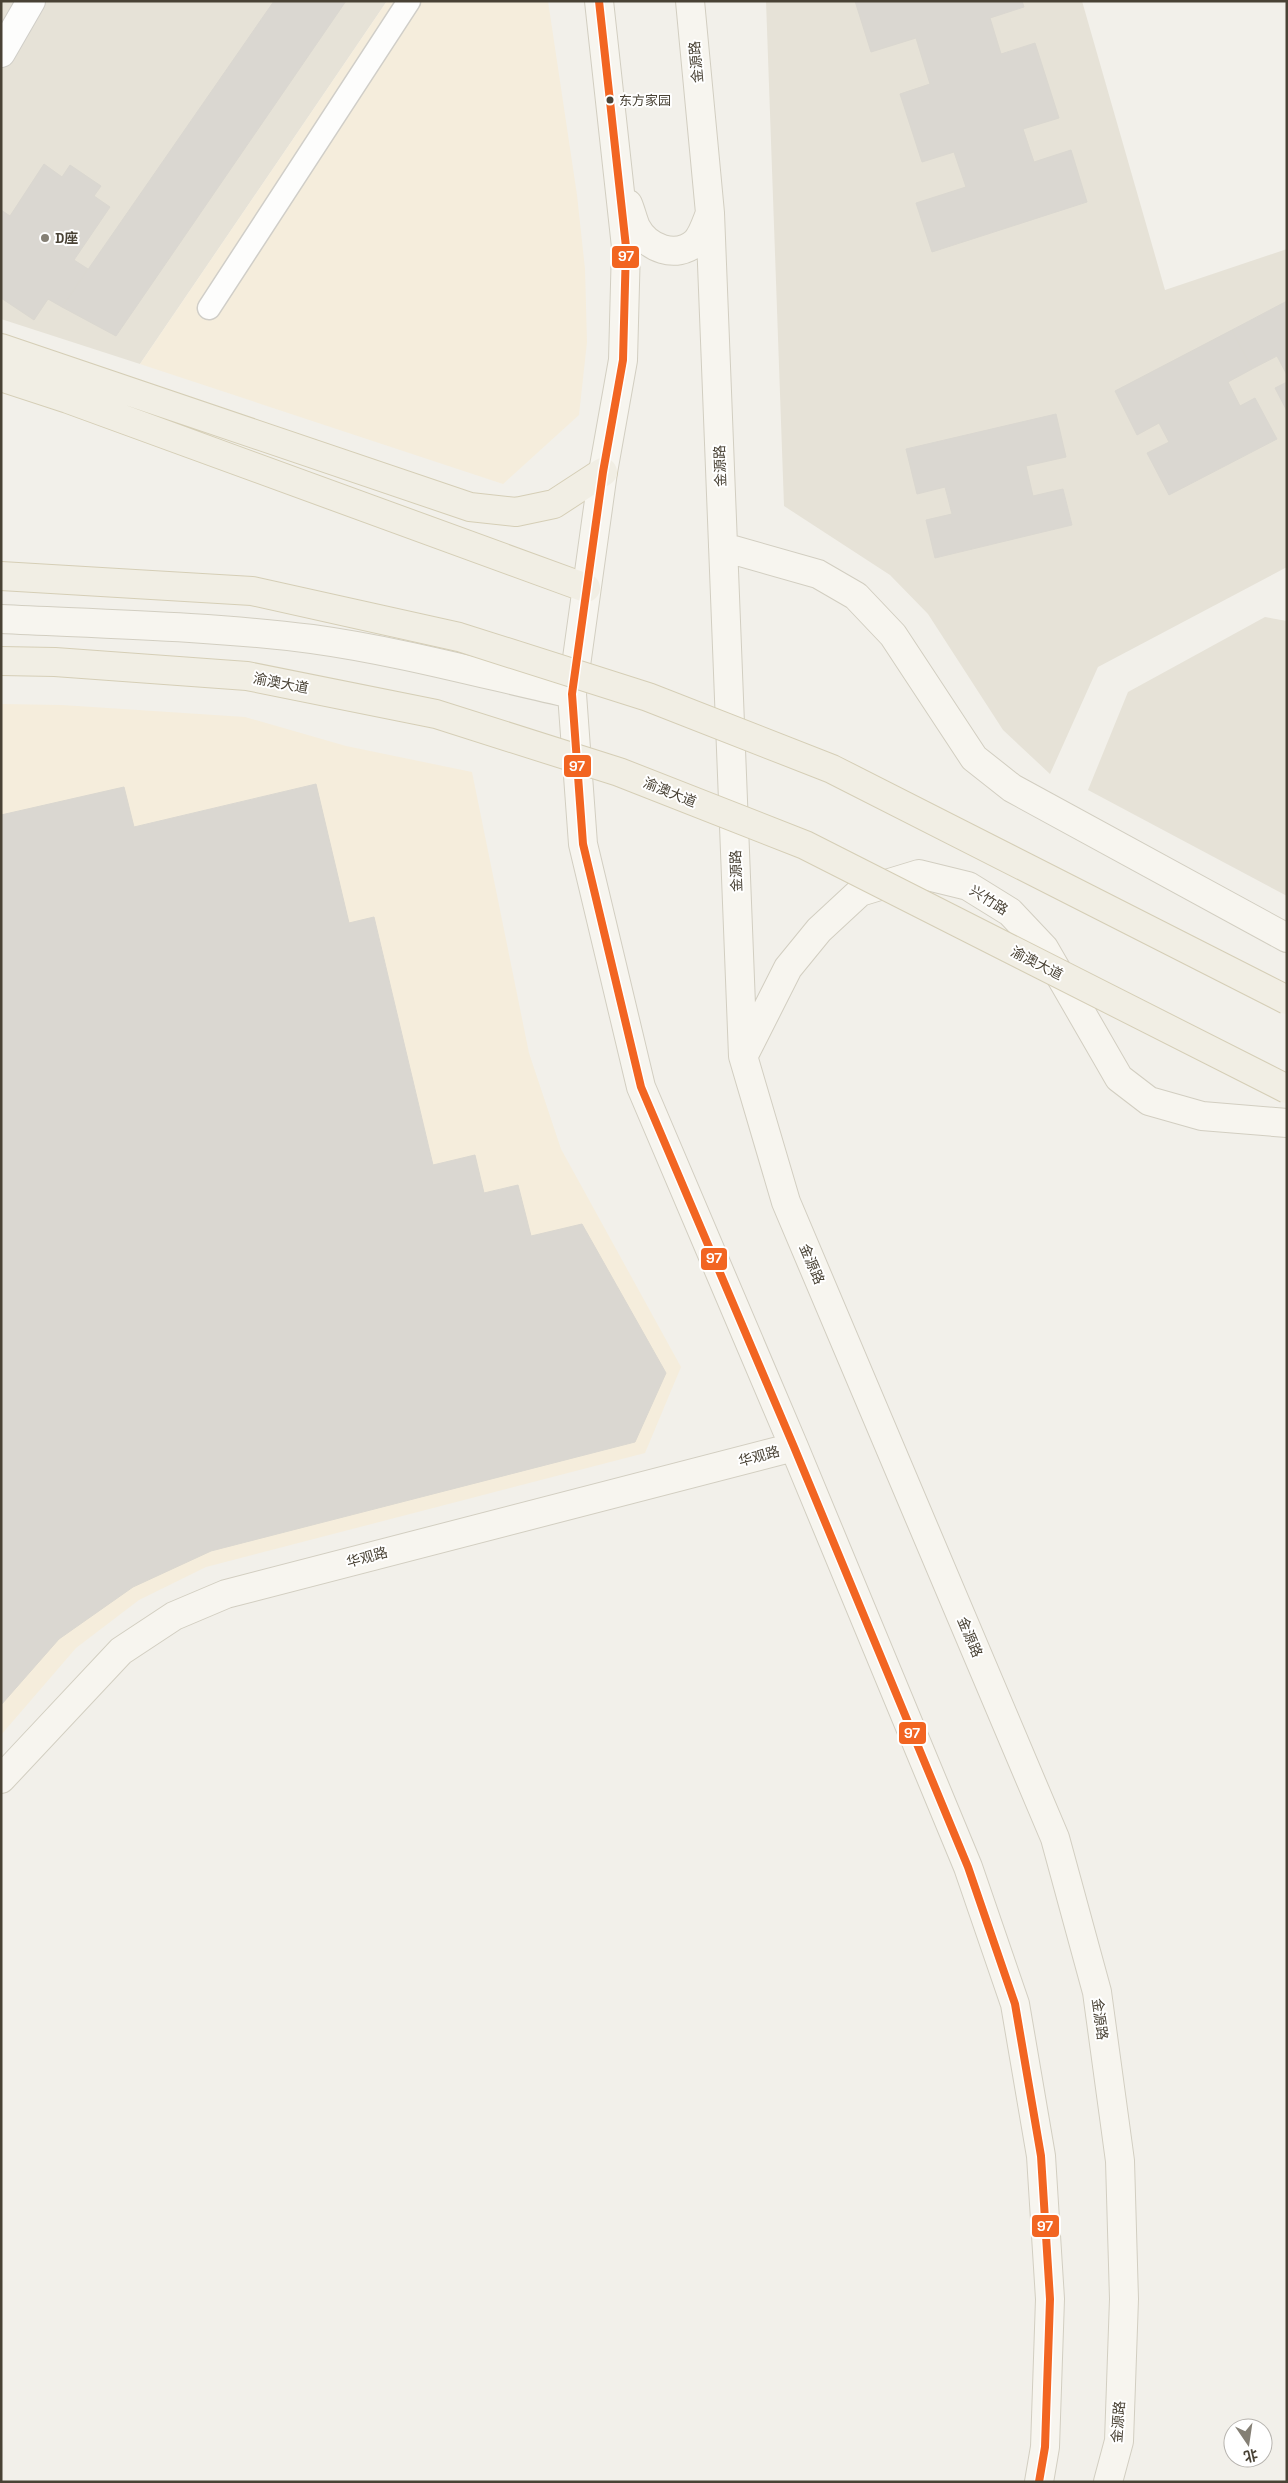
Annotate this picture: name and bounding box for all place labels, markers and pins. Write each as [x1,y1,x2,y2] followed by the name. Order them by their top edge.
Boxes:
[619,92,671,109] place label: 东方家园
[605,95,615,105] marker: 东方家园
[55,229,78,247] place label: D座
[39,232,51,244] marker: D座

